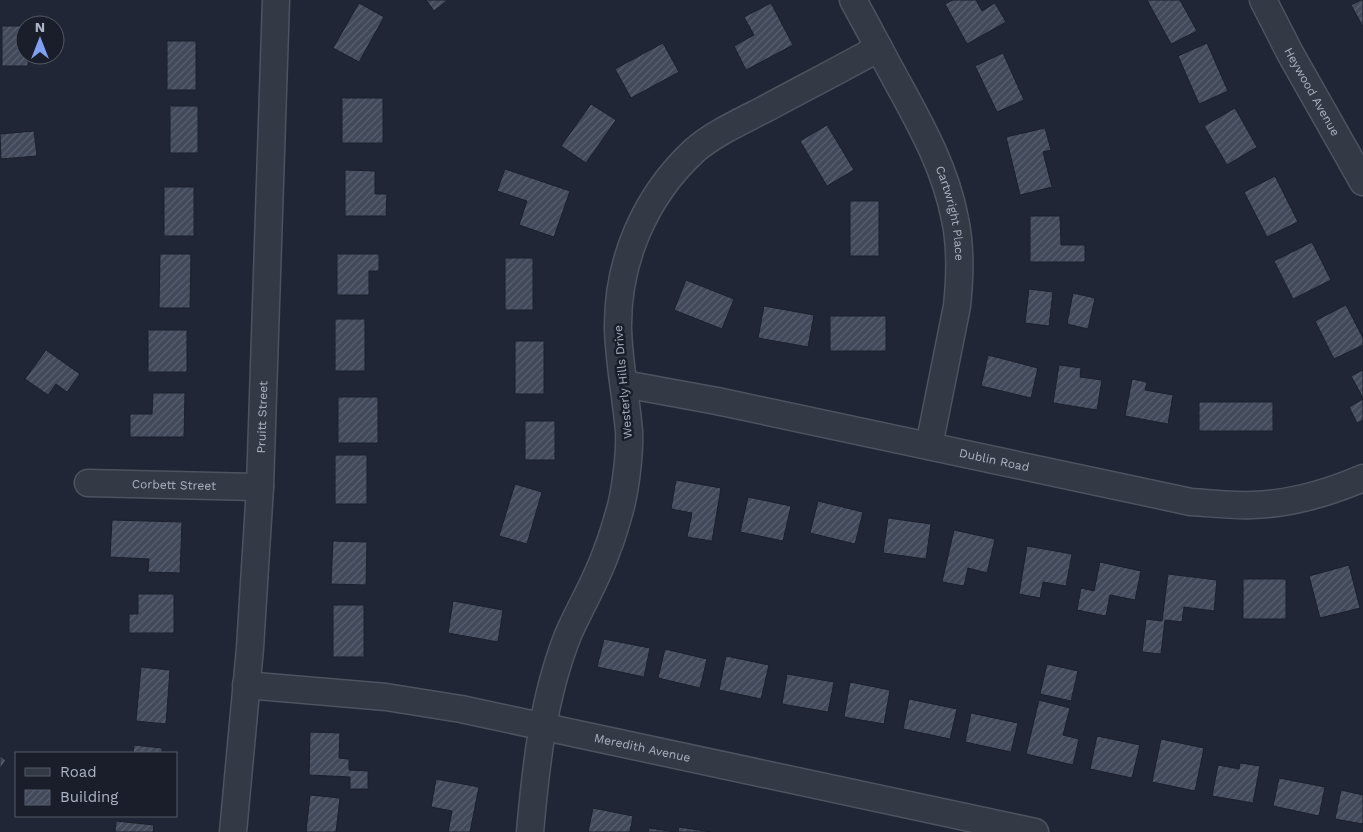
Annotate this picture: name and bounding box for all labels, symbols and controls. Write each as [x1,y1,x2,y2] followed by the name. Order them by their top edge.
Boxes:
[15,15,65,65] north arrow
[35,19,45,35] text: N
[1281,45,1343,139] street label: Heywood Avenue
[933,164,966,261] street label: Cartwright Place
[611,324,635,439] street label: Westerly Hills Drive
[254,381,270,454] street label: Pruitt Street
[958,446,1031,474] street label: Dublin Road
[132,477,216,493] street label: Corbett Street
[593,731,692,765] street label: Meredith Avenue
[15,752,178,817] legend
[60,763,97,781] text: Road
[60,788,118,806] text: Building

